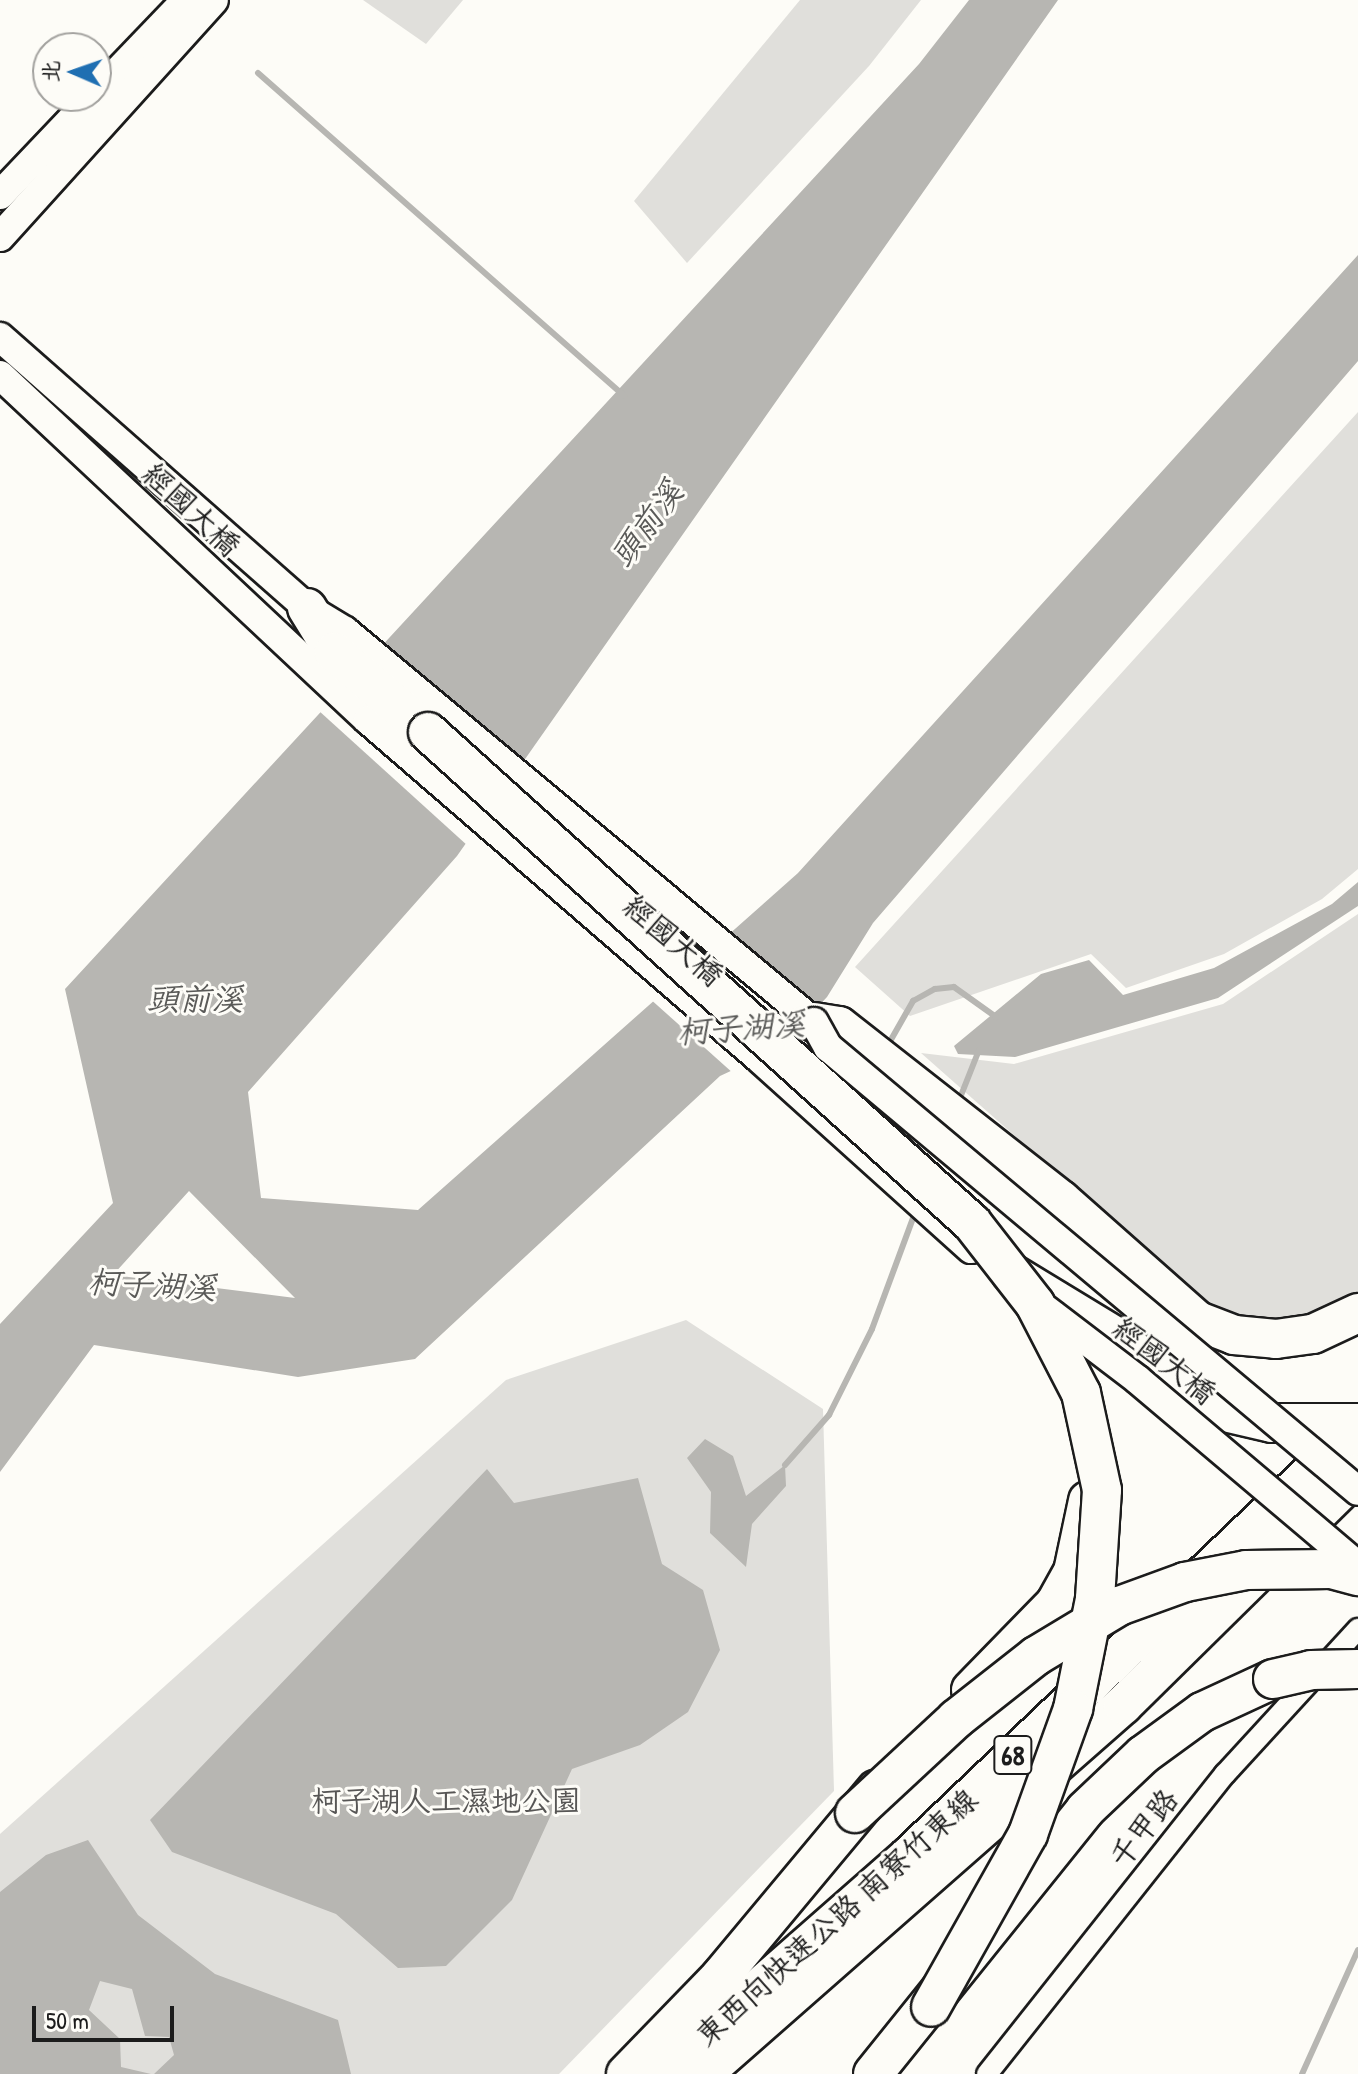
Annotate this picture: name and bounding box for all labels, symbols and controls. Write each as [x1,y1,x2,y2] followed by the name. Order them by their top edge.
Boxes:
[32,32,112,112] north arrow
[35,60,65,83] text: 北
[136,455,248,563] street label: 經國大橋
[603,474,691,574] water label: 頭前溪
[617,887,731,993] street label: 經國大橋
[147,980,243,1018] water label: 頭前溪
[676,1004,806,1052] water label: 柯子湖溪
[87,1262,217,1308] water label: 柯子湖溪
[1107,1309,1223,1411] street label: 經國大橋
[993,1731,1033,1779] road number: 68
[688,1781,984,2053] street label: 東西向快速公路 南寮竹東線
[1101,1781,1185,1875] street label: 千甲路
[311,1782,581,1818] park label: 柯子湖人工濕地公園
[36,1990,178,2040] scale bar
[46,2004,89,2036] text: 50 m

